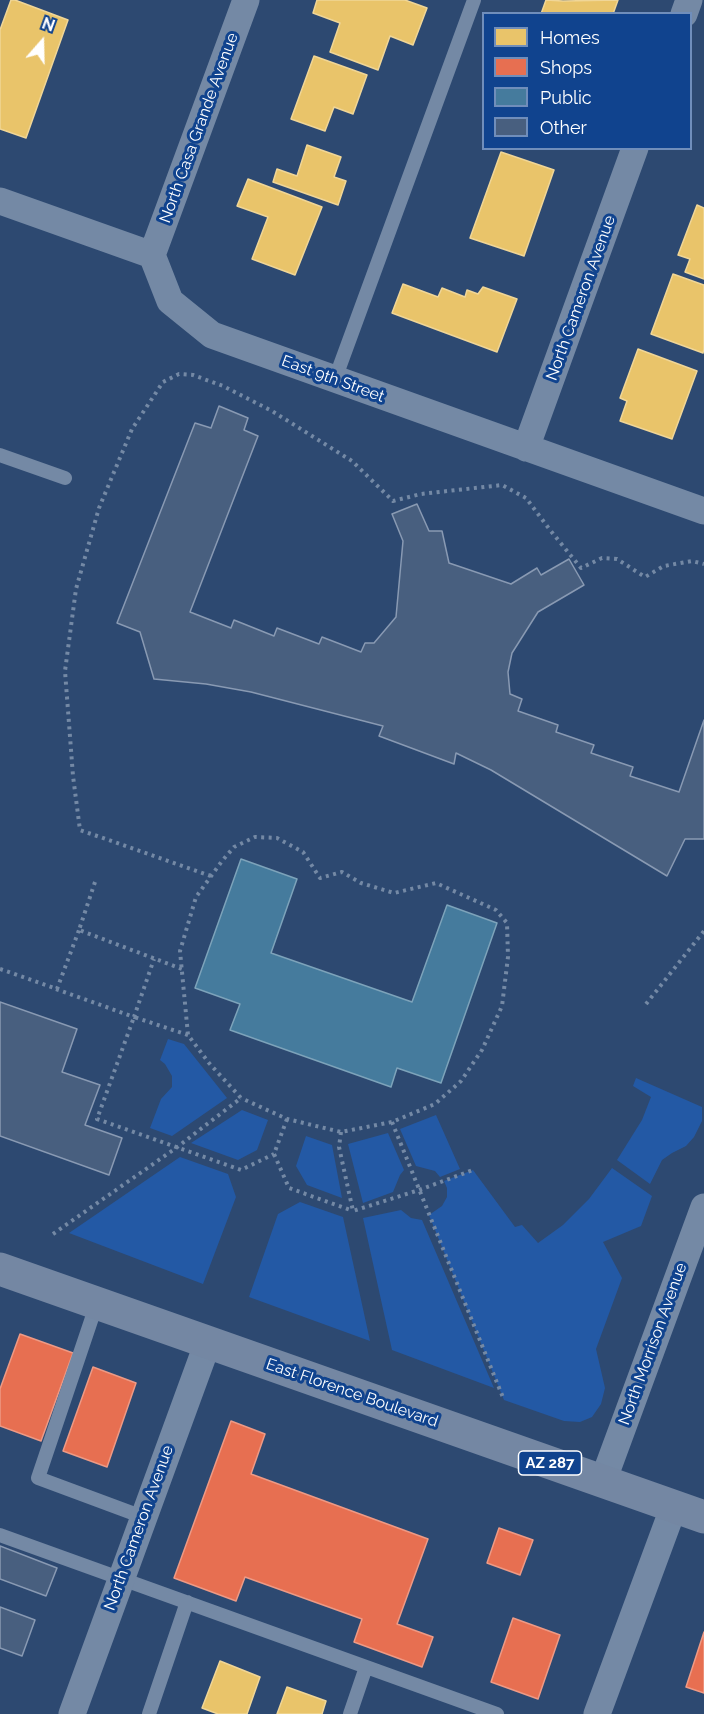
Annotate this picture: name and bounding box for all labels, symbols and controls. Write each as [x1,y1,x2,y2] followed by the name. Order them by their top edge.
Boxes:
[12,12,72,72] north arrow
[482,12,692,150] legend
[39,14,57,36] text: N
[540,27,600,48] text: Homes
[156,30,242,226] street label: North Casa Grande Avenue
[540,57,592,78] text: Shops
[540,87,592,108] text: Public
[540,117,587,138] text: Other
[542,213,620,383] street label: North Cameron Avenue
[279,351,387,407] street label: East 9th Street
[615,1260,691,1428] street label: North Morrison Avenue
[263,1355,441,1431] street label: East Florence Boulevard
[100,1443,178,1613] street label: North Cameron Avenue
[518,1451,582,1475] road number: AZ 287

